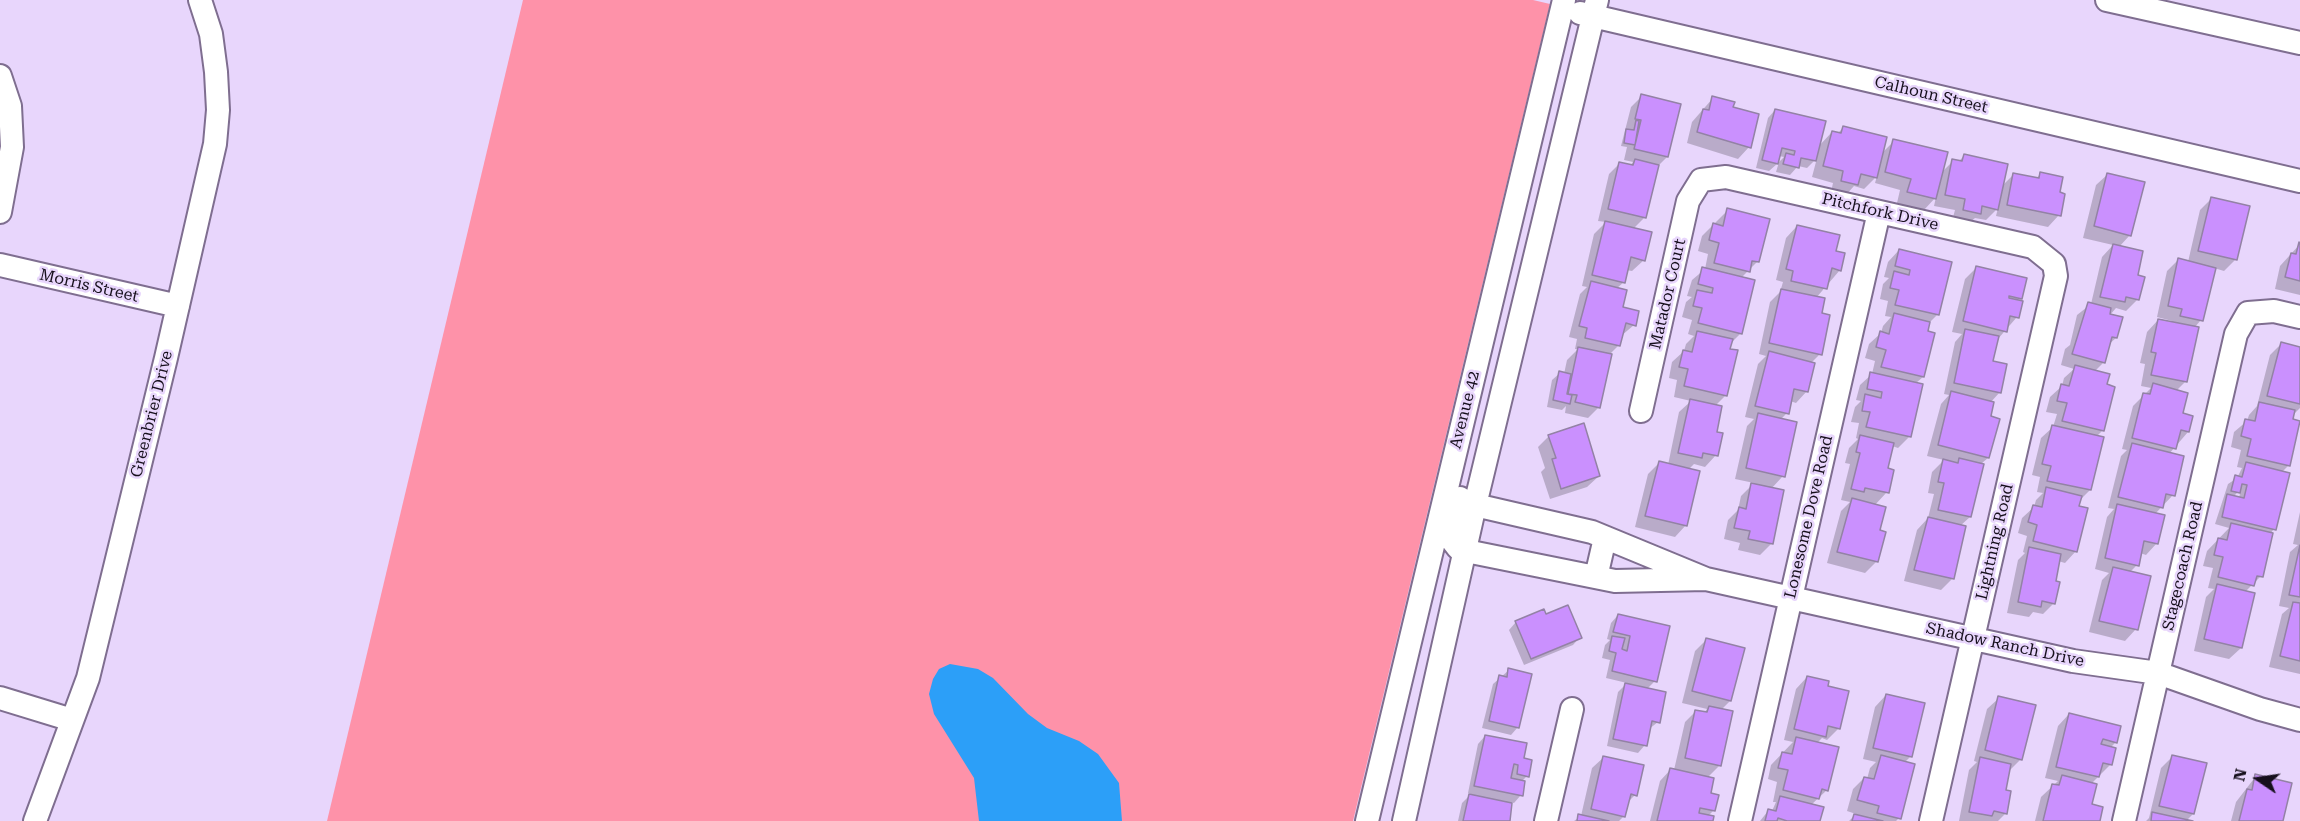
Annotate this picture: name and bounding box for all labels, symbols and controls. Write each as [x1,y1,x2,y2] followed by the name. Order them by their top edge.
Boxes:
[1873,73,1989,117] street label: Calhoun Street
[1820,189,1940,235] street label: Pitchfork Drive
[1646,237,1690,351] street label: Matador Court
[38,265,140,307] street label: Morris Street
[127,349,177,479] street label: Greenbrier Drive
[1446,369,1484,451] street label: Avenue 42
[1781,434,1837,600] street label: Lonesome Dove Road
[1972,482,2018,602] street label: Lightning Road
[2159,500,2207,632] street label: Stagecoach Road
[1924,619,2086,671] street label: Shadow Ranch Drive
[2228,749,2288,809] north arrow
[2229,767,2251,783] text: N

